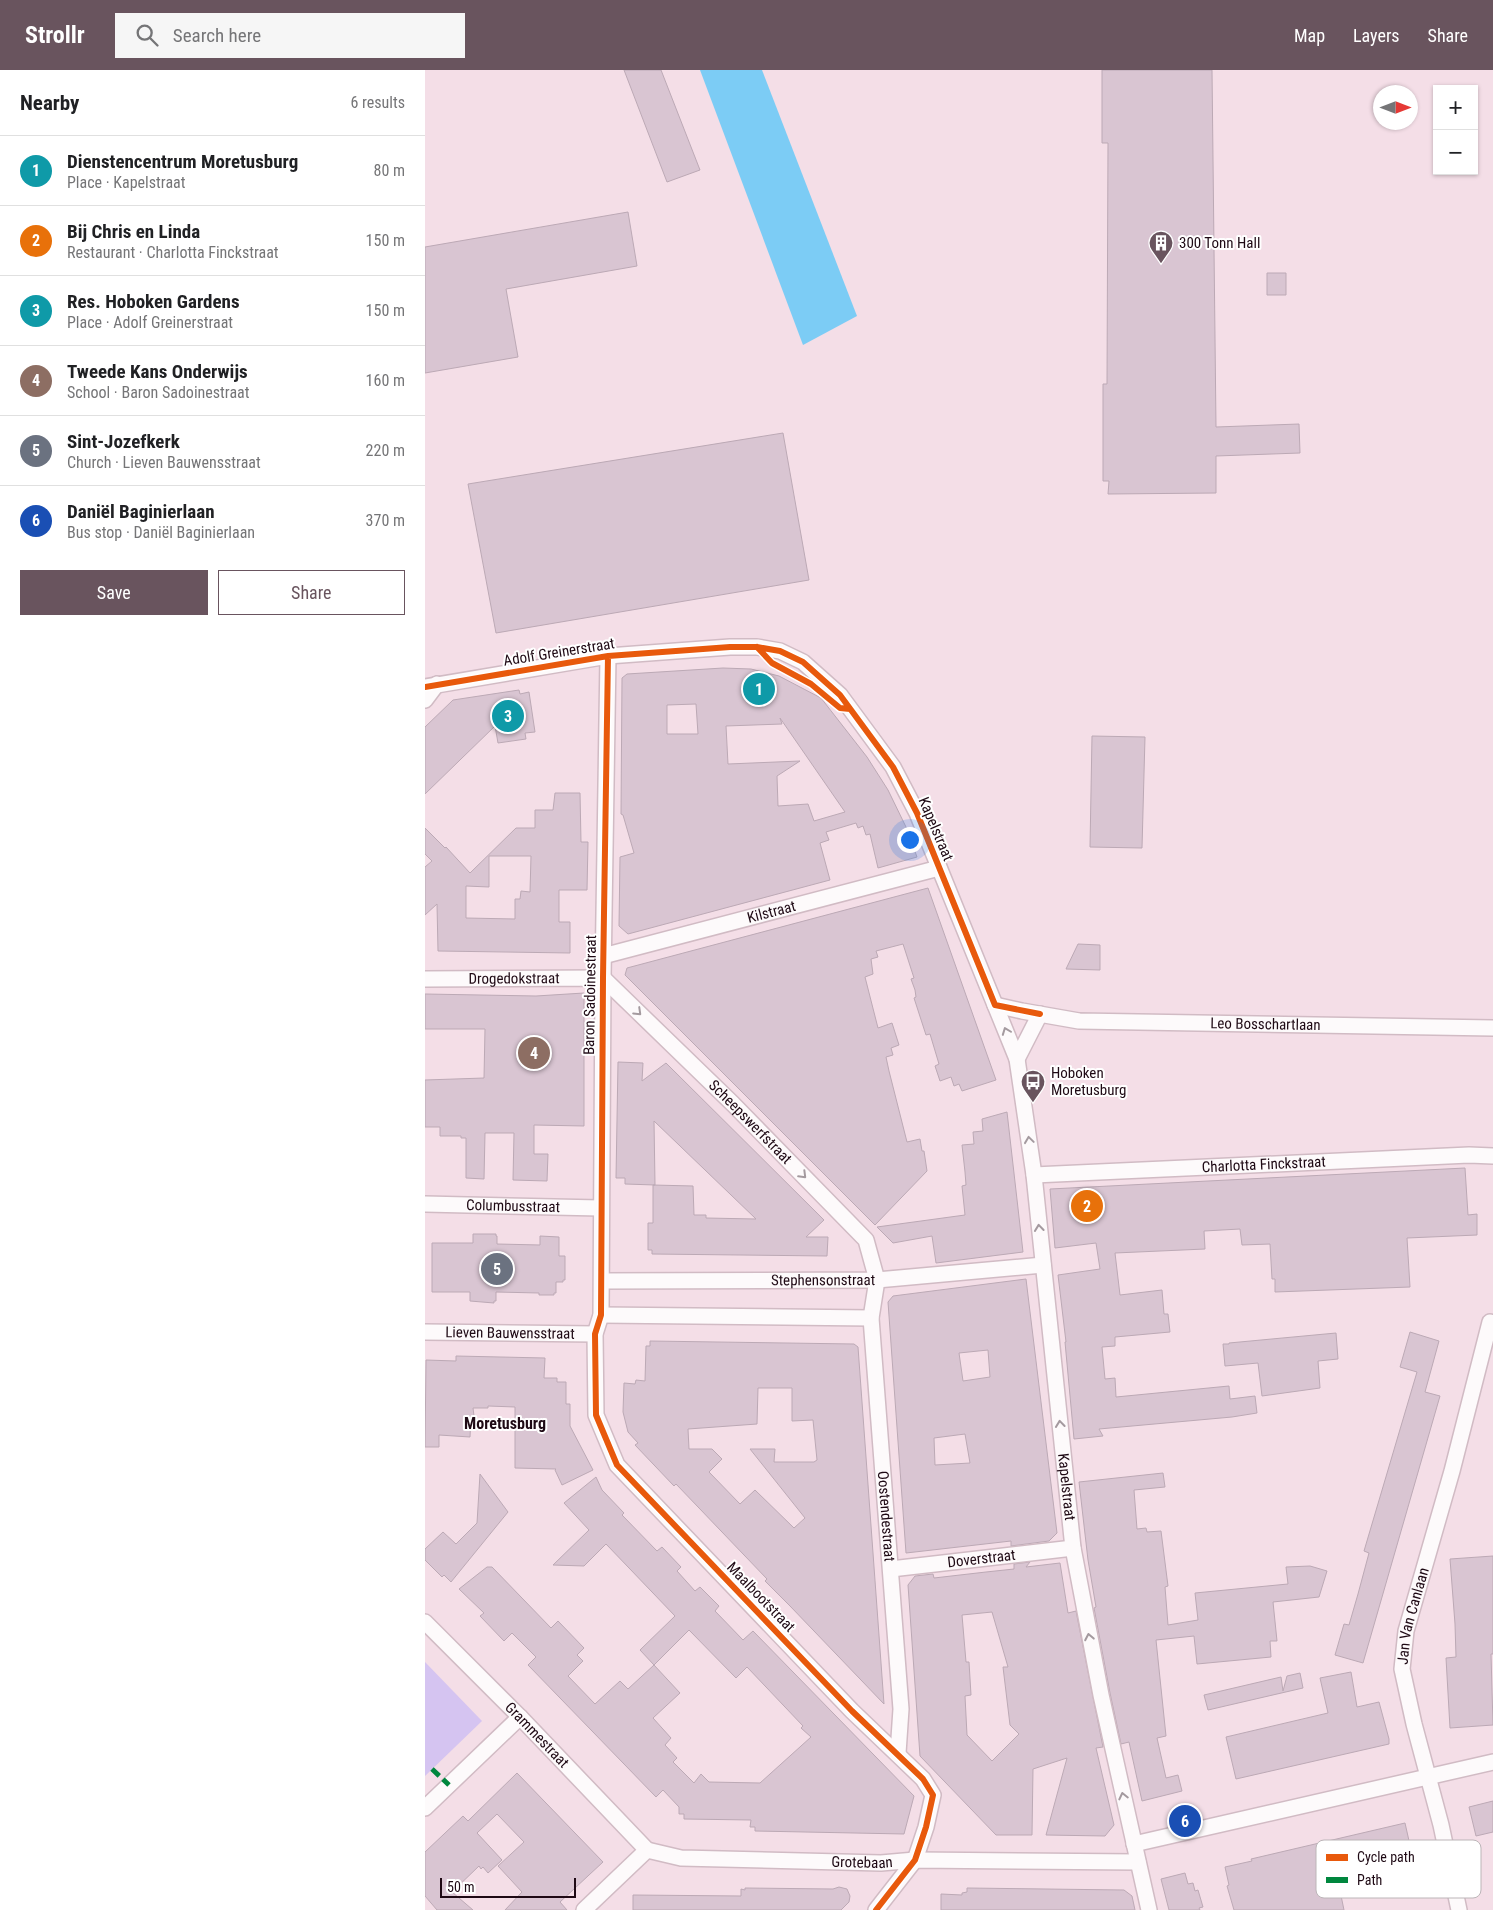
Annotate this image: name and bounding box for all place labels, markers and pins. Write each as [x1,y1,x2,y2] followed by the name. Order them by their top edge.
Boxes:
[1148,230,1174,264] building icon: 300 Tonn Hall
[1179,234,1260,252] place label: 300 Tonn Hall
[743,670,775,708] pin: 1
[492,697,524,735] pin: 3
[518,1034,550,1072] pin: 4
[1051,1064,1126,1099] place label: Hoboken Moretusburg
[1020,1069,1046,1103] bus stop icon: Hoboken Moretusburg
[1071,1187,1103,1225] pin: 2
[481,1250,513,1288] pin: 5
[1169,1802,1201,1840] pin: 6

